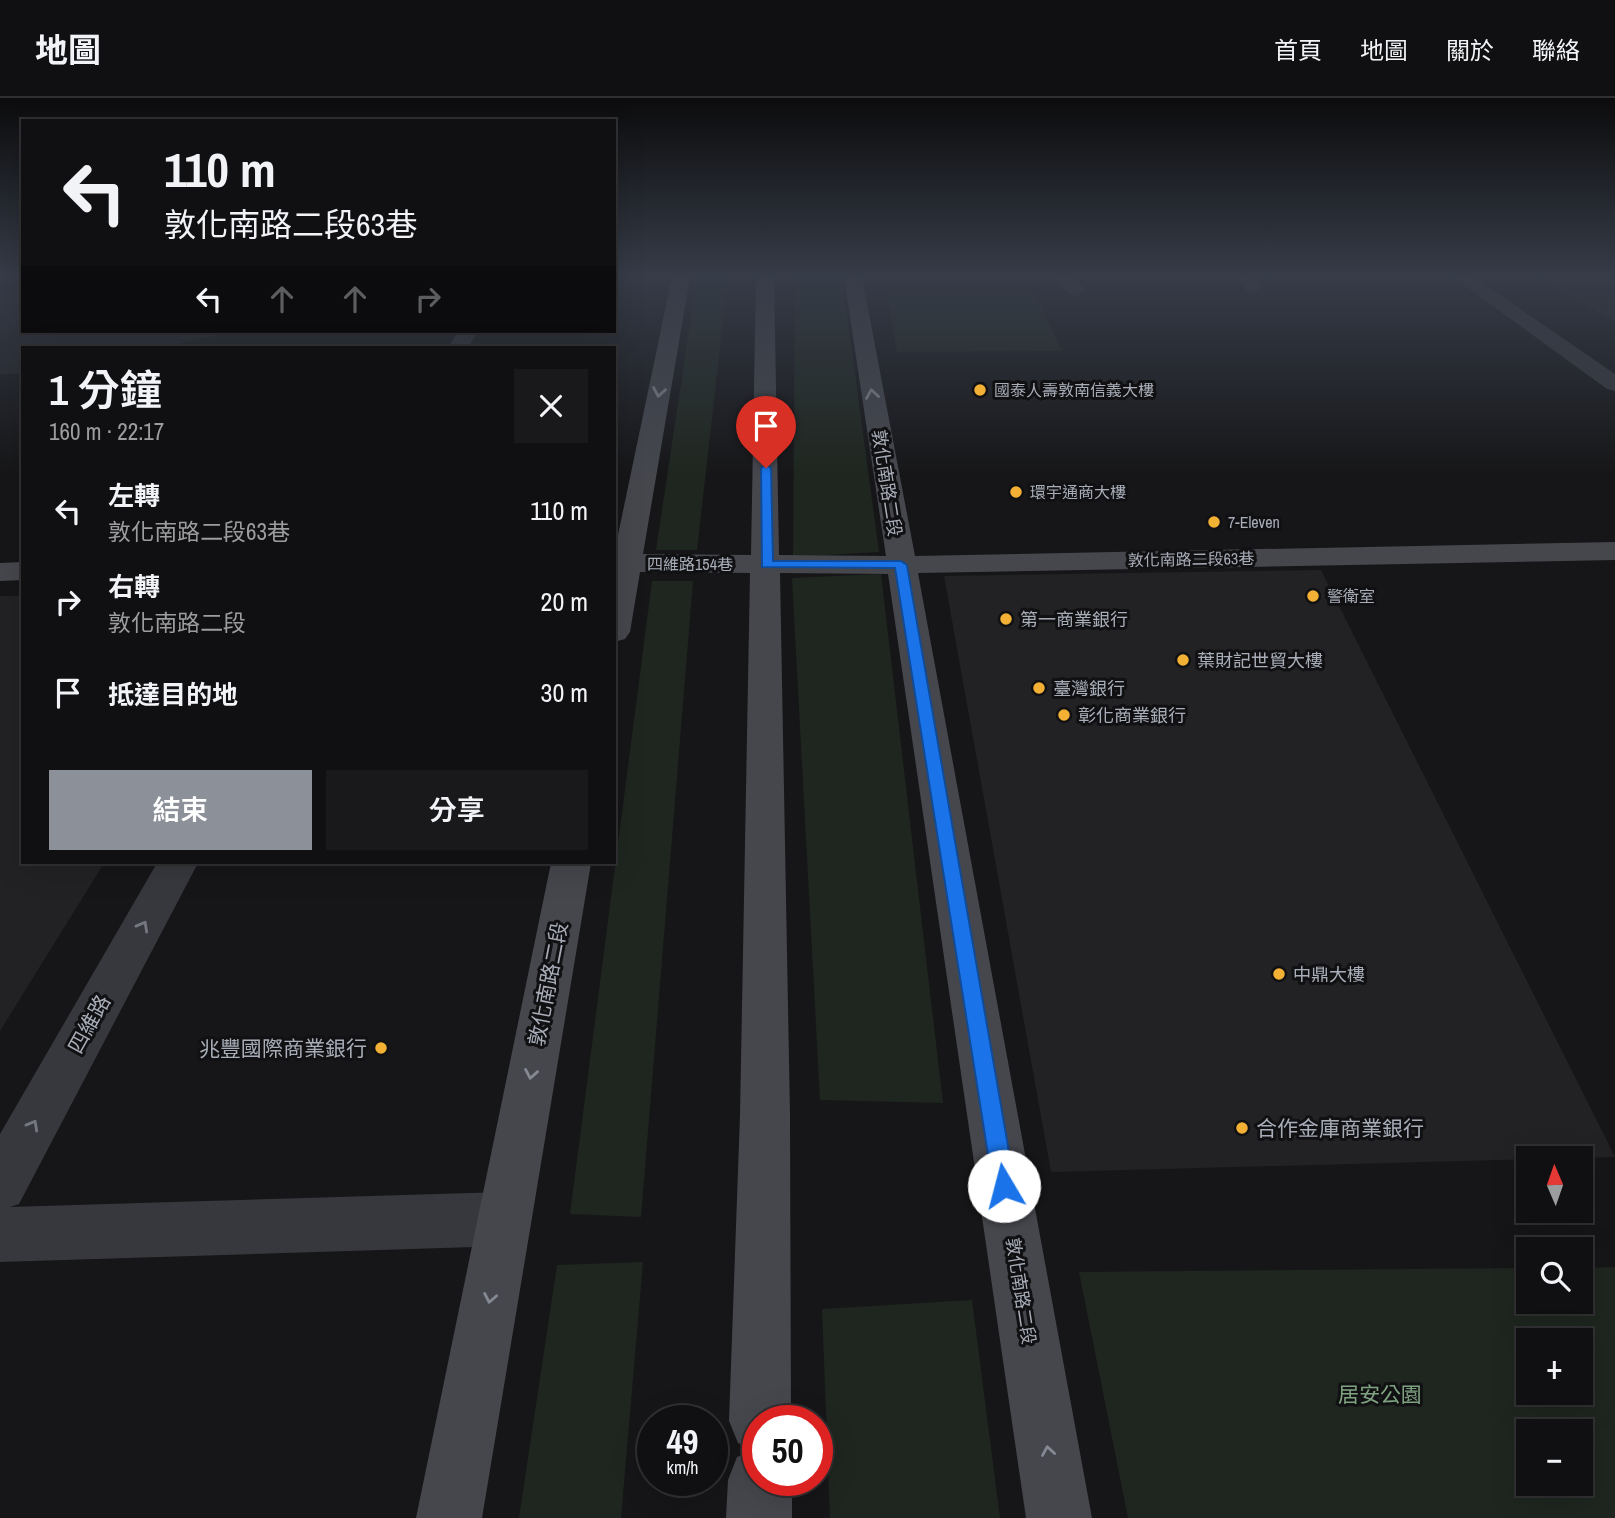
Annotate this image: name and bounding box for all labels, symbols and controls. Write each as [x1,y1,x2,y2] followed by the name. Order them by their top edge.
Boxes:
[35,28,101,72] text: 地圖
[1274,34,1322,66] text: 首頁
[1360,34,1408,66] text: 地圖
[1446,34,1494,66] text: 關於
[1532,34,1580,66] text: 聯絡
[164,136,276,202] text: 110 m
[49,147,140,238] icon: left
[164,203,417,246] text: 敦化南路二段63巷
[190,280,228,318] icon: left
[263,280,301,318] icon: ahead
[336,280,374,318] icon: ahead
[409,280,447,318] icon: right
[49,362,162,418] text: 1 分鐘
[514,369,588,443] button: close
[994,379,1154,401] place label: 國泰人壽敦南信義大樓
[972,382,988,398] marker: 國泰人壽敦南信義大樓
[652,386,667,398] one-way arrow
[865,388,880,400] one-way arrow
[736,396,796,468] pin
[747,407,785,445] icon: arrive
[49,416,164,447] text: 160 m · 22:17
[866,428,908,538] street label: 敦化南路二段
[108,478,160,513] text: 左轉
[1030,481,1126,503] place label: 環宇通商大樓
[1008,484,1024,500] marker: 環宇通商大樓
[49,492,87,530] icon: left
[530,493,588,528] text: 110 m
[1228,511,1280,533] place label: 7-Eleven
[1206,514,1222,530] marker: 7-Eleven
[108,516,290,547] text: 敦化南路二段63巷
[1128,547,1254,571] street label: 敦化南路二段63巷
[647,553,733,575] street label: 四維路154巷
[108,569,160,604] text: 右轉
[49,583,87,621] icon: right
[541,584,588,619] text: 20 m
[1327,585,1375,607] place label: 警衛室
[1305,588,1321,604] marker: 警衛室
[108,607,246,638] text: 敦化南路二段
[1020,607,1128,632] place label: 第一商業銀行
[998,611,1014,627] marker: 第一商業銀行
[1197,648,1323,673] place label: 葉財記世貿大樓
[1175,652,1191,668] marker: 葉財記世貿大樓
[49,674,87,712] icon: arrive
[541,675,588,710] text: 30 m
[1053,676,1125,701] place label: 臺灣銀行
[108,677,238,712] text: 抵達目的地
[1031,680,1047,696] marker: 臺灣銀行
[1078,703,1186,728] place label: 彰化商業銀行
[1056,707,1072,723] marker: 彰化商業銀行
[49,770,312,850] button: 結束
[326,770,588,850] button: 分享
[522,919,574,1049] street label: 敦化南路二段
[135,921,148,934] one-way arrow
[1293,962,1365,987] place label: 中鼎大樓
[1271,966,1287,982] marker: 中鼎大樓
[61,989,117,1059] street label: 四維路
[199,1034,367,1063] place label: 兆豐國際商業銀行
[373,1040,389,1056] marker: 兆豐國際商業銀行
[525,1068,540,1080] one-way arrow
[1256,1114,1424,1143] place label: 合作金庫商業銀行
[25,1120,38,1133] one-way arrow
[1234,1120,1250,1136] marker: 合作金庫商業銀行
[1516,1146,1592,1223] north arrow
[1516,1146,1593,1496] map controls
[967,1149,1041,1223] position arrow
[1000,1236,1042,1346] street label: 敦化南路二段
[1516,1237,1593,1314] button: search
[483,1292,498,1304] one-way arrow
[1516,1328,1593,1405] button: +
[1338,1380,1422,1409] park label: 居安公園
[742,1405,833,1496] speed limit sign: 50
[667,1418,698,1465] text: 49
[1516,1419,1593,1496] button: −
[1041,1445,1056,1457] one-way arrow
[667,1455,699,1480] text: km/h

